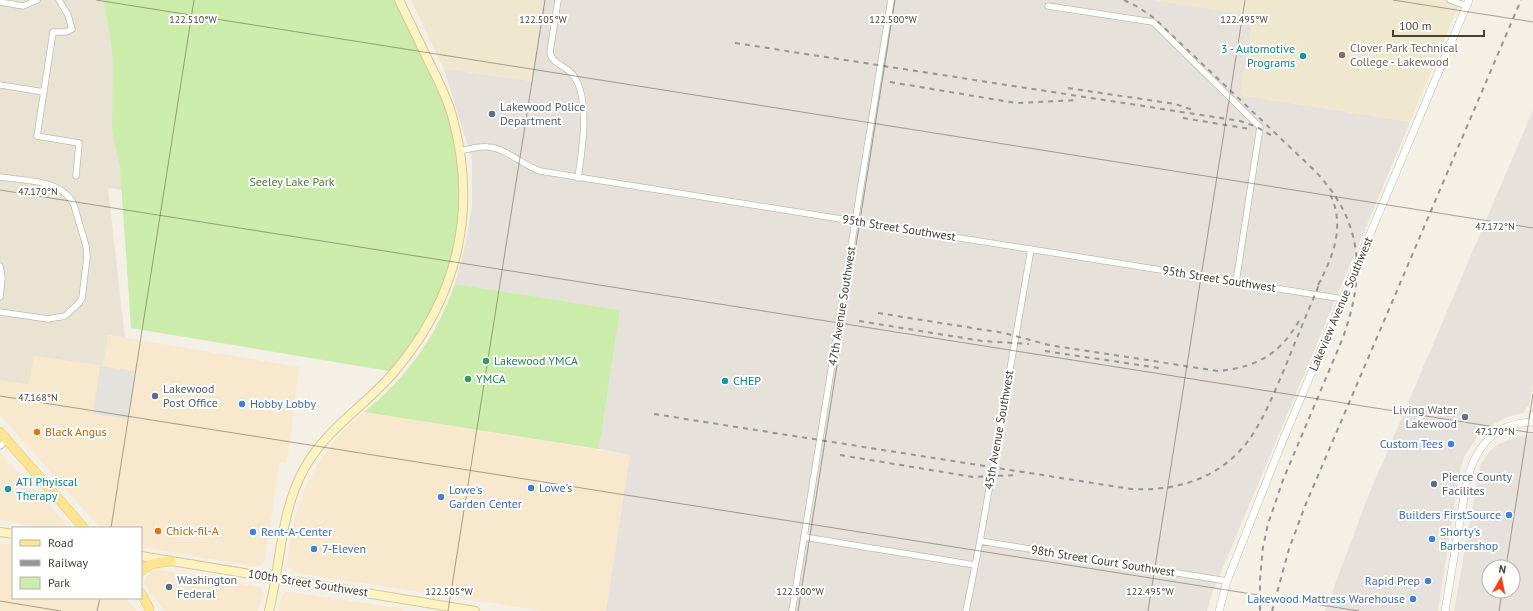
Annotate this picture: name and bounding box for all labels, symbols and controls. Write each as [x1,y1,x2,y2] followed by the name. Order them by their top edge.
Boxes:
[1393,12,1484,38] scale bar
[169,13,217,26] text: 122.510°W
[519,13,567,26] text: 122.505°W
[869,13,917,26] text: 122.500°W
[1220,13,1268,26] text: 122.495°W
[1399,18,1432,33] text: 100 m
[1350,40,1458,69] place label: Clover Park Technical College - Lakewood
[1221,41,1295,70] place label: 3 - Automotive Programs
[1337,50,1347,60] marker: Clover Park Technical College - Lakewood
[1298,51,1308,61] marker: 3 - Automotive Programs
[500,99,585,128] place label: Lakewood Police Department
[487,109,497,119] marker: Lakewood Police Department
[249,174,335,189] park label: Seeley Lake Park
[18,185,58,198] text: 47.170°N
[841,211,957,244] street label: 95th Street Southwest
[1475,220,1515,233] text: 47.172°N
[1305,235,1376,373] street label: Lakeview Avenue Southwest
[825,245,858,367] street label: 47th Avenue Southwest
[1161,262,1277,295] street label: 95th Street Southwest
[494,353,578,368] place label: Lakewood YMCA
[481,356,491,366] marker: Lakewood YMCA
[981,369,1016,491] street label: 45th Avenue Southwest
[476,371,506,386] place label: YMCA
[733,373,761,388] place label: CHEP
[463,374,473,384] marker: YMCA
[720,376,730,386] marker: CHEP
[163,381,218,410] place label: Lakewood Post Office
[18,391,58,404] text: 47.168°N
[150,391,160,401] marker: Lakewood Post Office
[250,396,316,411] place label: Hobby Lobby
[237,399,247,409] marker: Hobby Lobby
[1393,402,1457,431] place label: Living Water Lakewood
[1460,412,1470,422] marker: Living Water Lakewood
[45,424,107,439] place label: Black Angus
[1475,425,1515,438] text: 47.170°N
[32,427,42,437] marker: Black Angus
[1380,436,1443,451] place label: Custom Tees
[1446,439,1456,449] marker: Custom Tees
[1442,469,1513,498] place label: Pierce County Facilites
[16,474,78,503] place label: ATI Phyiscal Therapy
[1429,479,1439,489] marker: Pierce County Facilites
[539,480,572,495] place label: Lowe's
[449,482,522,511] place label: Lowe's Garden Center
[526,483,536,493] marker: Lowe's
[3,484,13,494] marker: ATI Phyiscal Therapy
[436,492,446,502] marker: Lowe's Garden Center
[1399,507,1501,522] place label: Builders FirstSource
[1504,510,1514,520] marker: Builders FirstSource
[166,523,219,538] place label: Chick-fil-A
[261,524,332,539] place label: Rent-A-Center
[1440,524,1498,553] place label: Shorty's Barbershop
[153,526,163,536] marker: Chick-fil-A
[12,527,142,599] legend
[248,527,258,537] marker: Rent-A-Center
[1427,534,1437,544] marker: Shorty's Barbershop
[48,535,73,550] text: Road
[322,541,366,556] place label: 7-Eleven
[1030,542,1176,579] street label: 98th Street Court Southwest
[309,544,319,554] marker: 7-Eleven
[48,555,88,570] text: Railway
[1481,559,1521,599] north arrow
[1498,562,1507,577] text: N
[247,566,369,599] street label: 100th Street Southwest
[177,572,237,601] place label: Washington Federal
[1365,573,1420,588] place label: Rapid Prep
[48,575,70,590] text: Park
[1423,576,1433,586] marker: Rapid Prep
[164,582,174,592] marker: Washington Federal
[425,585,473,598] text: 122.505°W
[776,585,824,598] text: 122.500°W
[1126,585,1174,598] text: 122.495°W
[1247,591,1405,606] place label: Lakewood Mattress Warehouse
[1408,594,1418,604] marker: Lakewood Mattress Warehouse

